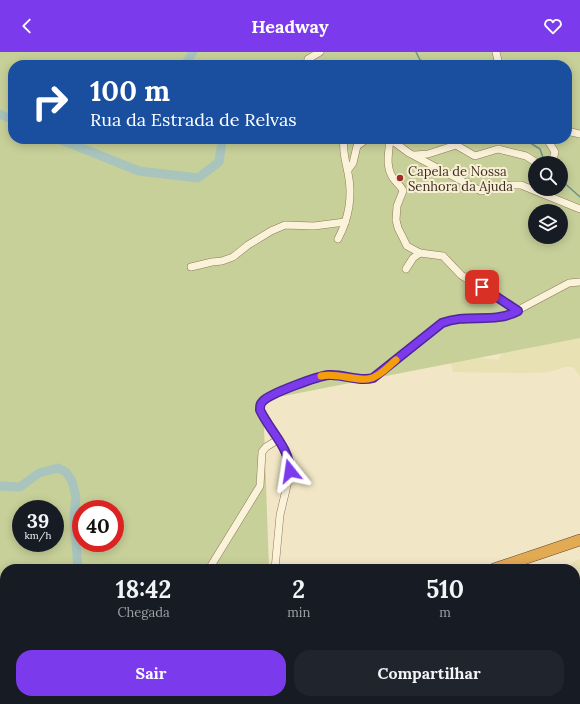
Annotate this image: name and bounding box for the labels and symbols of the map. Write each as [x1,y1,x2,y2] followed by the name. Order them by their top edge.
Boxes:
[408,163,513,195] place label: Capela de Nossa Senhora da Ajuda
[395,173,405,183] marker: Capela de Nossa Senhora da Ajuda
[465,270,499,304] pin
[269,450,311,492] position arrow
[72,500,124,552] speed limit sign: 40

